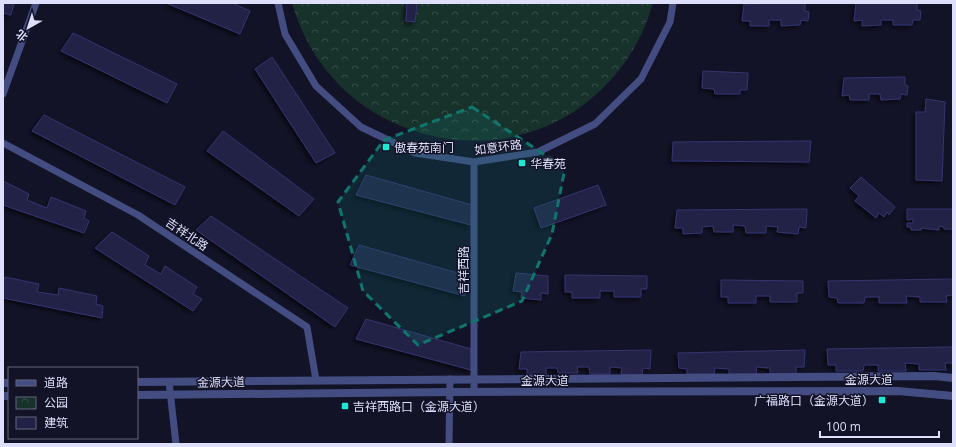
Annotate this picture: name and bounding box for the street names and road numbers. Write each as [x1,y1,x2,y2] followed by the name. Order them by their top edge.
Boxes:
[473,136,523,158] street label: 如意环路
[162,214,212,254] street label: 吉祥北路
[455,246,472,294] street label: 吉祥西路
[845,371,893,388] street label: 金源大道
[521,372,569,389] street label: 金源大道
[197,373,245,391] street label: 金源大道

